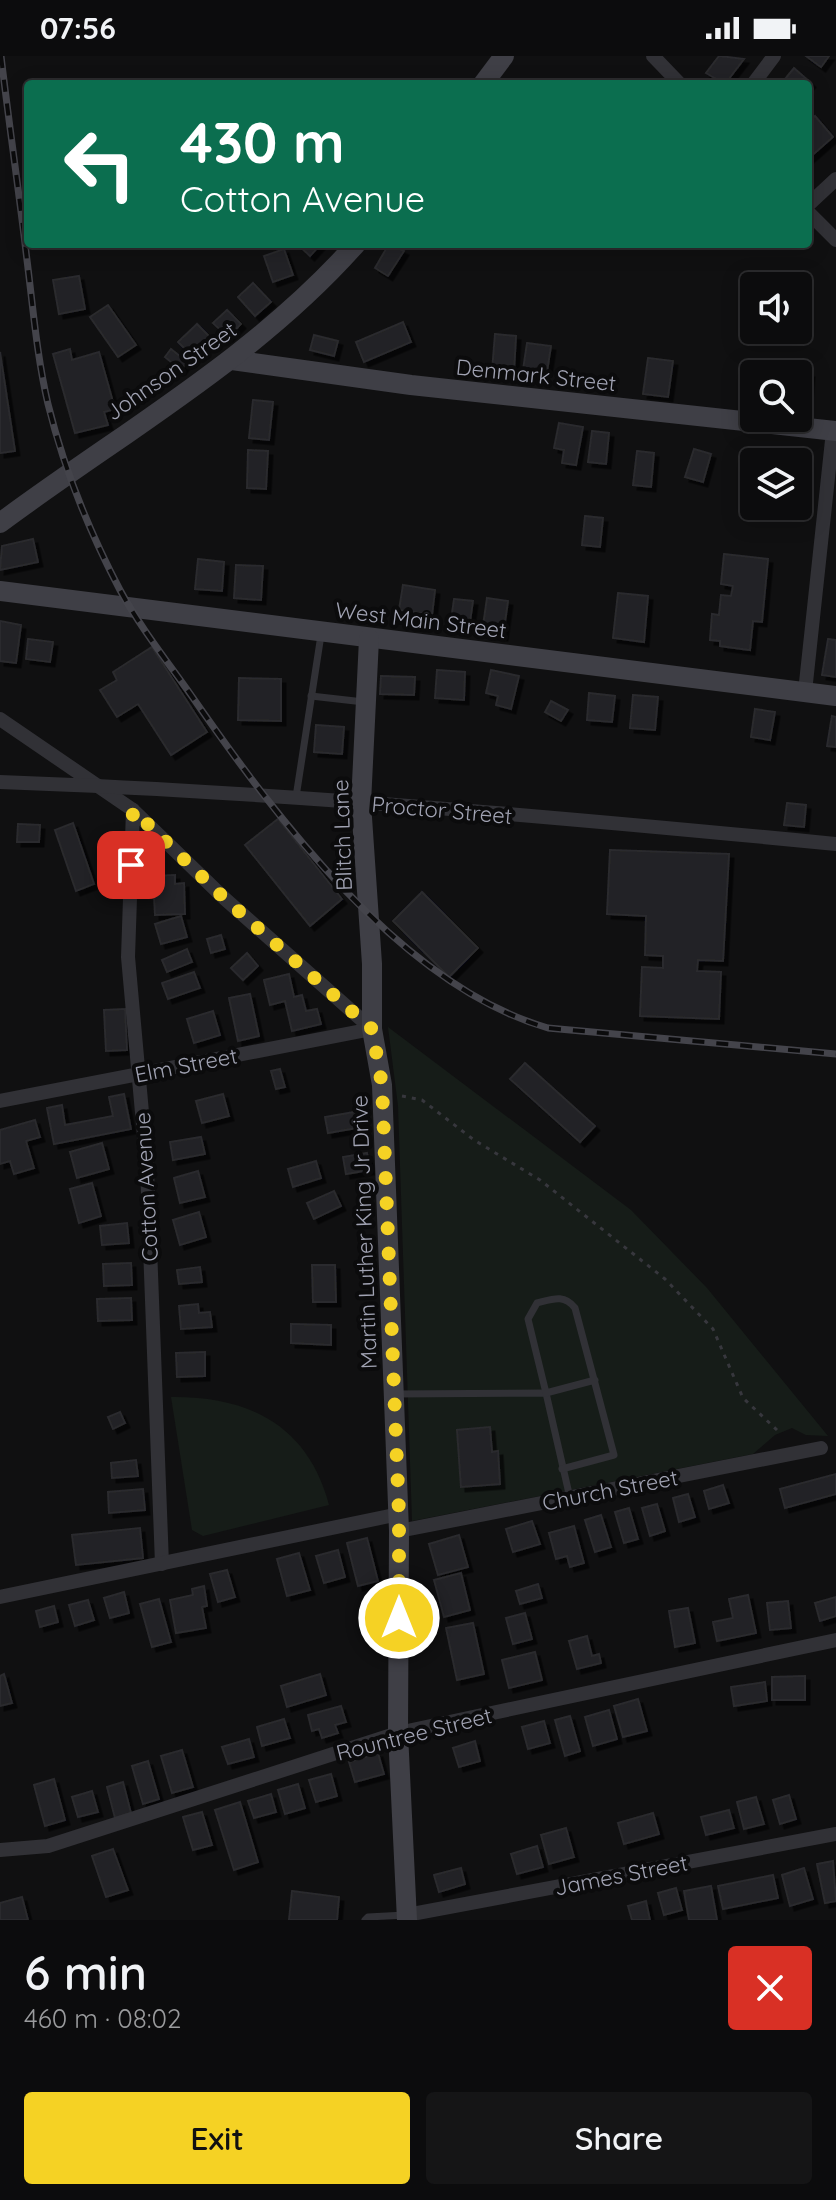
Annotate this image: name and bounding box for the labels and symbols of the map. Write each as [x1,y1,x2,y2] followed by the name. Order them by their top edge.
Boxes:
[100,315,242,427] street label: Johnson Street
[455,353,617,397] street label: Denmark Street
[334,596,508,644] street label: West Main Street
[326,779,358,891] street label: Blitch Lane
[371,790,513,830] street label: Proctor Street
[97,831,165,899] pin
[132,1041,240,1089] street label: Elm Street
[345,1095,383,1369] street label: Martin Luther King Jr Drive
[128,1112,164,1262] street label: Cotton Avenue
[540,1463,680,1517] street label: Church Street
[357,1576,441,1660] position arrow
[333,1701,495,1767] street label: Rountree Street
[552,1848,690,1902] street label: James Street

